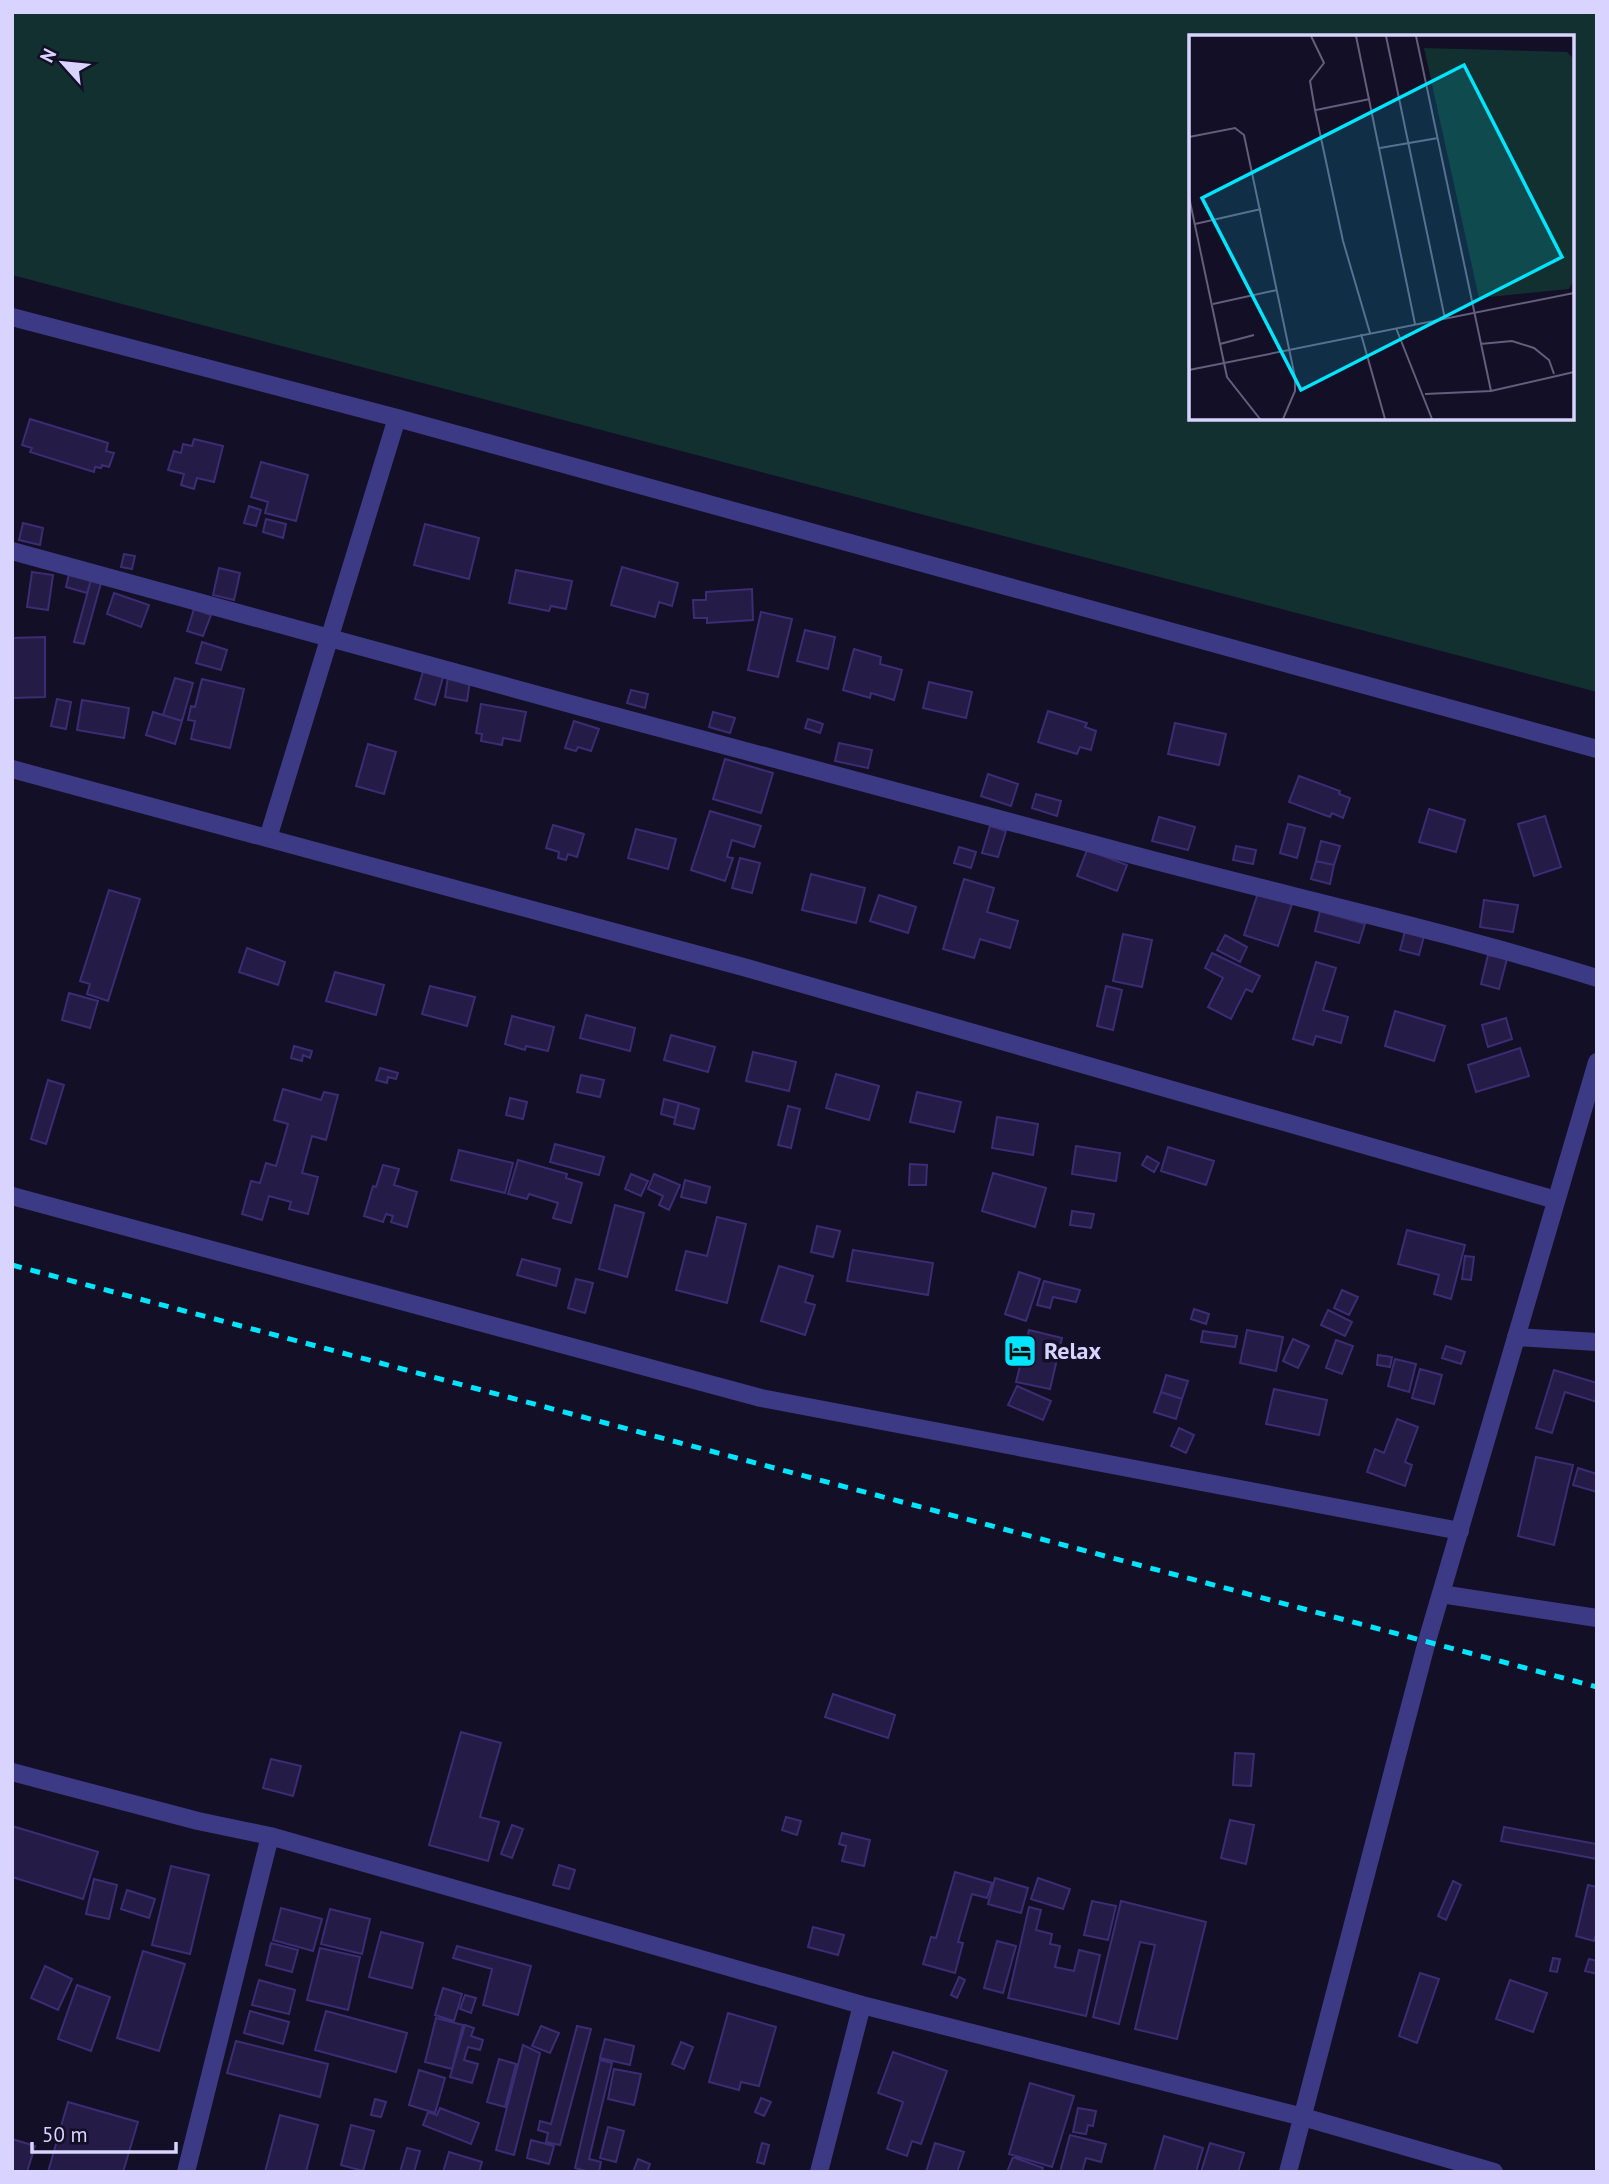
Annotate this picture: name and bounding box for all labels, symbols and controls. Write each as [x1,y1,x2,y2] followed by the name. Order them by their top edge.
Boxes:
[28,28,98,98] north arrow
[1189,35,1574,420] inset map
[34,44,61,66] text: N
[1001,1332,1039,1370] hotel icon: Relax
[1044,1335,1101,1366] place label: Relax
[32,2110,175,2154] scale bar
[42,2121,88,2148] text: 50 m

